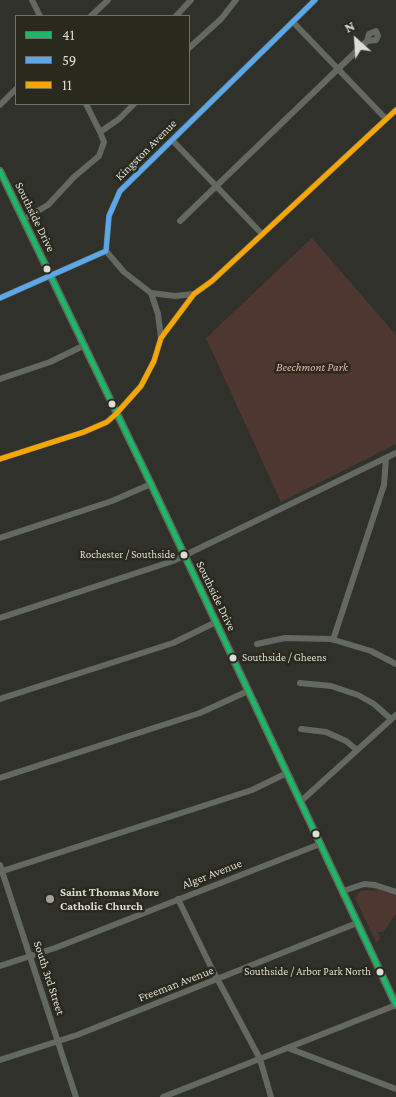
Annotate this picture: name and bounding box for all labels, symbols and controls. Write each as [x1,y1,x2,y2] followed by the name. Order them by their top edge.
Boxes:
[15,15,190,105] legend
[331,15,381,65] north arrow
[342,17,357,36] text: N
[62,27,75,43] text: 41
[62,52,76,68] text: 59
[62,77,72,93] text: 11
[112,116,180,184] street label: Kingston Avenue
[12,180,58,254] street label: Southside Drive
[42,264,52,274] unlabelled marker
[276,360,348,374] park label: Beechmont Park
[107,399,117,409] unlabelled marker
[80,548,175,562] place label: Rochester / Southside
[179,550,189,560] marker: Rochester / Southside
[193,559,239,633] street label: Southside Drive
[242,651,327,665] place label: Southside / Gheens
[228,653,238,663] marker: Southside / Gheens
[311,829,321,839] unlabelled marker
[180,856,244,892] street label: Alger Avenue
[60,885,159,913] place label: Saint Thomas More Catholic Church
[44,893,56,905] marker: Saint Thomas More Catholic Church
[30,939,68,1017] street label: South 3rd Street
[136,963,216,1005] street label: Freeman Avenue
[244,965,371,979] place label: Southside / Arbor Park North
[375,967,385,977] marker: Southside / Arbor Park North

